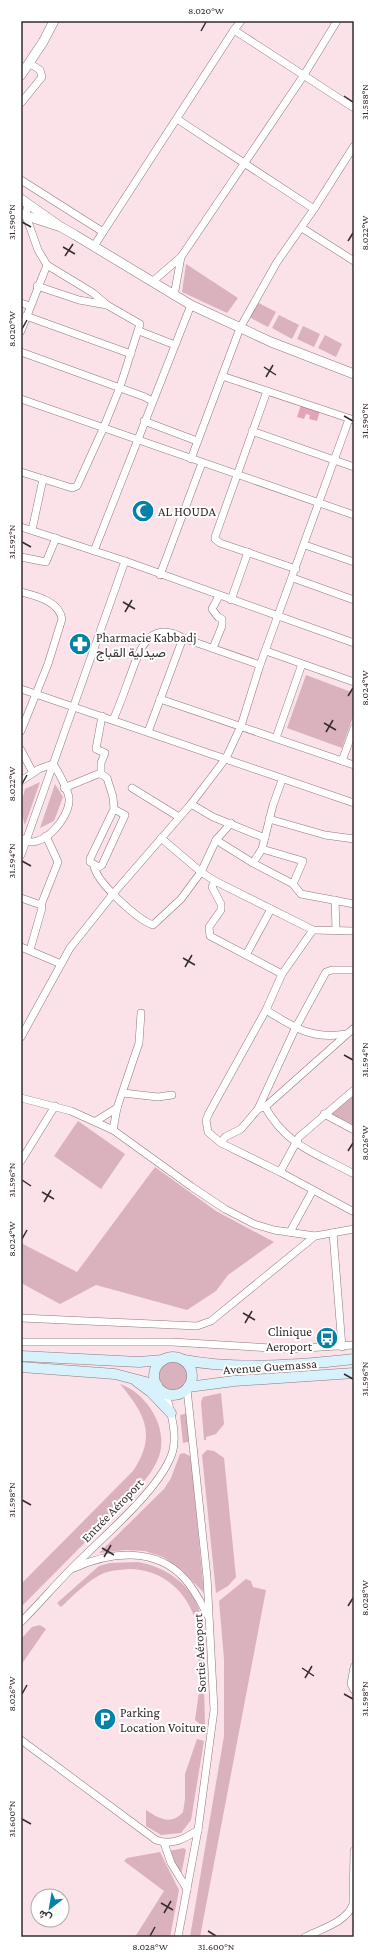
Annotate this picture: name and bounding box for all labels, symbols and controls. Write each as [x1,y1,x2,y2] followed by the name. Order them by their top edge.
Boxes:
[188,5,225,16] text: 8.020°W
[359,84,370,120] text: 31.588°N
[6,204,17,240] text: 31.590°N
[359,215,370,250] text: 8.022°W
[6,310,17,347] text: 8.020°W
[359,403,370,439] text: 31.590°N
[130,498,156,524] mosque icon: AL HOUDA
[158,504,217,519] place label: AL HOUDA
[6,524,17,559] text: 31.592°N
[96,630,196,662] place label: Pharmacie Kabbadj صيدلية القباج
[67,631,93,657] pharmacy icon: Pharmacie Kabbadj صيدلية القباج
[359,669,370,706] text: 8.024°W
[6,766,17,801] text: 8.022°W
[6,843,17,879] text: 31.594°N
[359,1042,370,1078] text: 31.594°N
[359,1125,370,1161] text: 8.026°W
[6,1162,17,1197] text: 31.596°N
[6,1220,17,1257] text: 8.024°W
[266,1324,313,1354] place label: Clinique Aeroport
[314,1325,340,1351] bus stop icon: Clinique Aeroport
[223,1356,318,1377] street label: Avenue Guemassa
[359,1361,370,1396] text: 31.596°N
[78,1475,147,1545] street label: Entrée Aéroport
[6,1482,17,1518] text: 31.598°N
[359,1579,370,1616] text: 8.028°W
[190,1612,209,1693] street label: Sortie Aéroport
[6,1676,17,1712] text: 8.026°W
[359,1681,370,1717] text: 31.598°N
[120,1705,206,1735] place label: Parking Location Voiture
[92,1706,118,1732] parking icon: Parking Location Voiture
[6,1800,17,1837] text: 31.600°N
[30,1888,70,1928] north arrow
[36,1907,54,1925] text: ش
[132,1941,169,1952] text: 8.028°W
[198,1941,235,1952] text: 31.600°N

